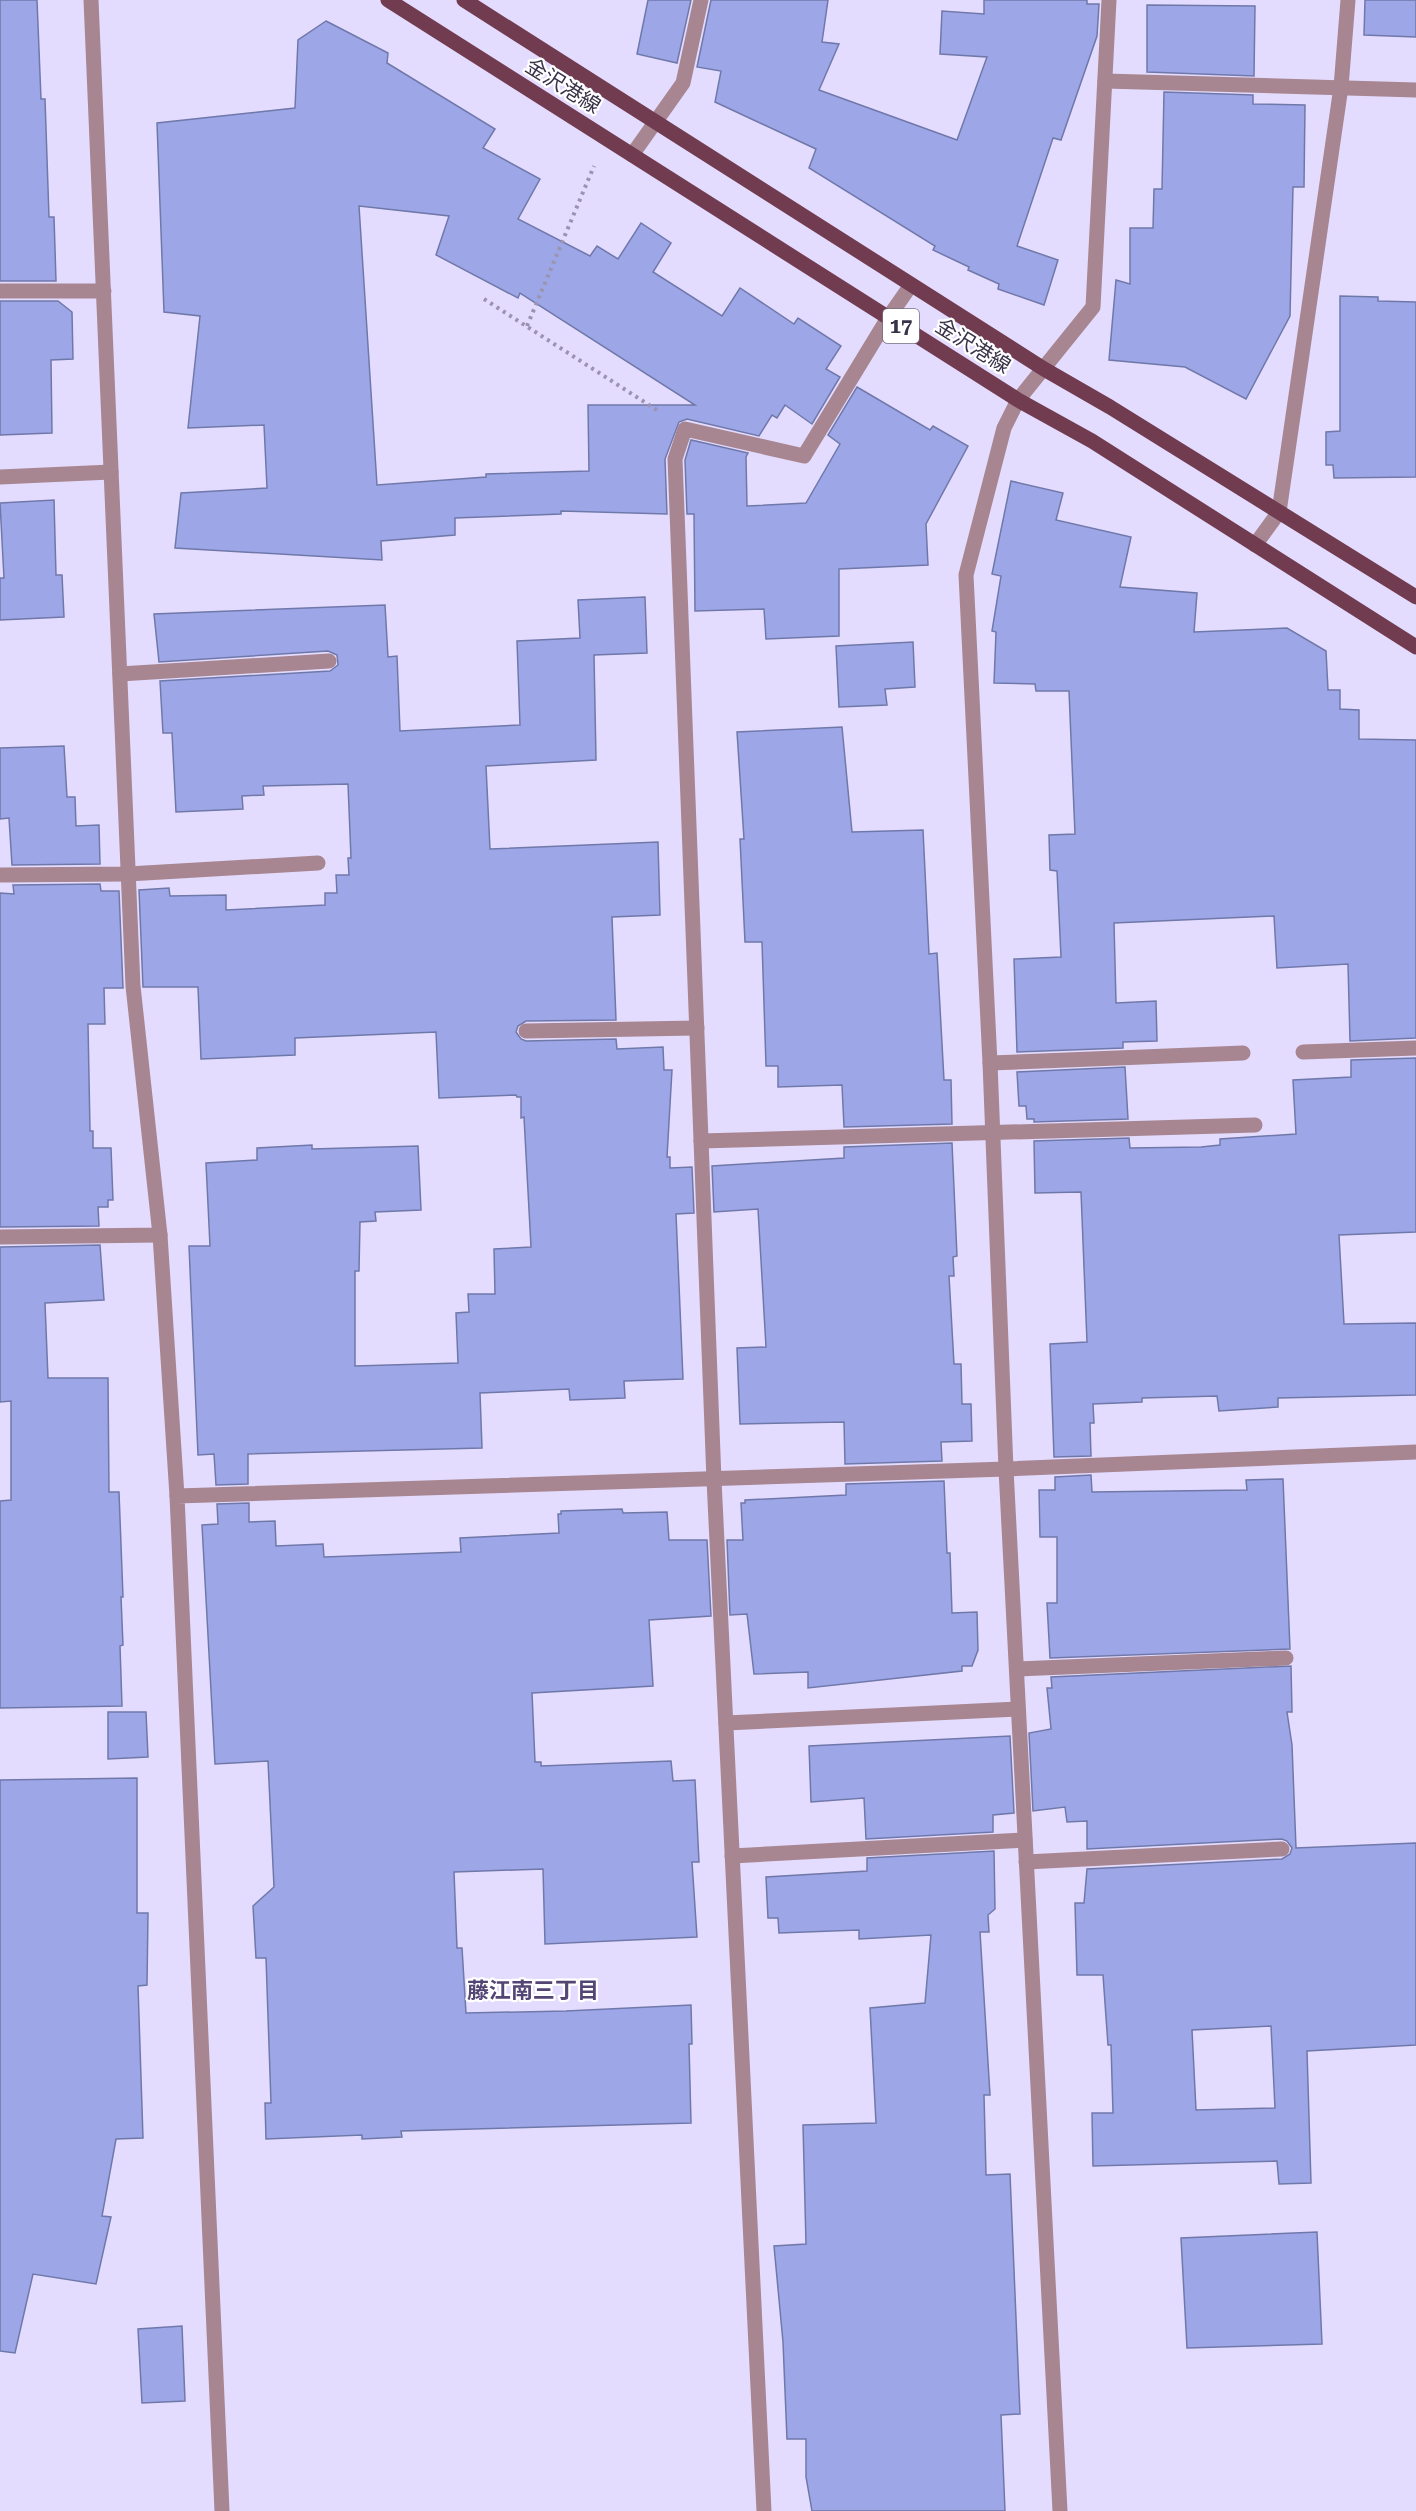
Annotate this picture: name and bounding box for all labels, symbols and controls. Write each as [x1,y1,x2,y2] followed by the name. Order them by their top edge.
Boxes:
[521,54,605,118] street label: 金沢港線
[883,309,919,343] road number: 17
[931,314,1015,378] street label: 金沢港線
[467,1978,599,2003] district label: 藤江南三丁目

